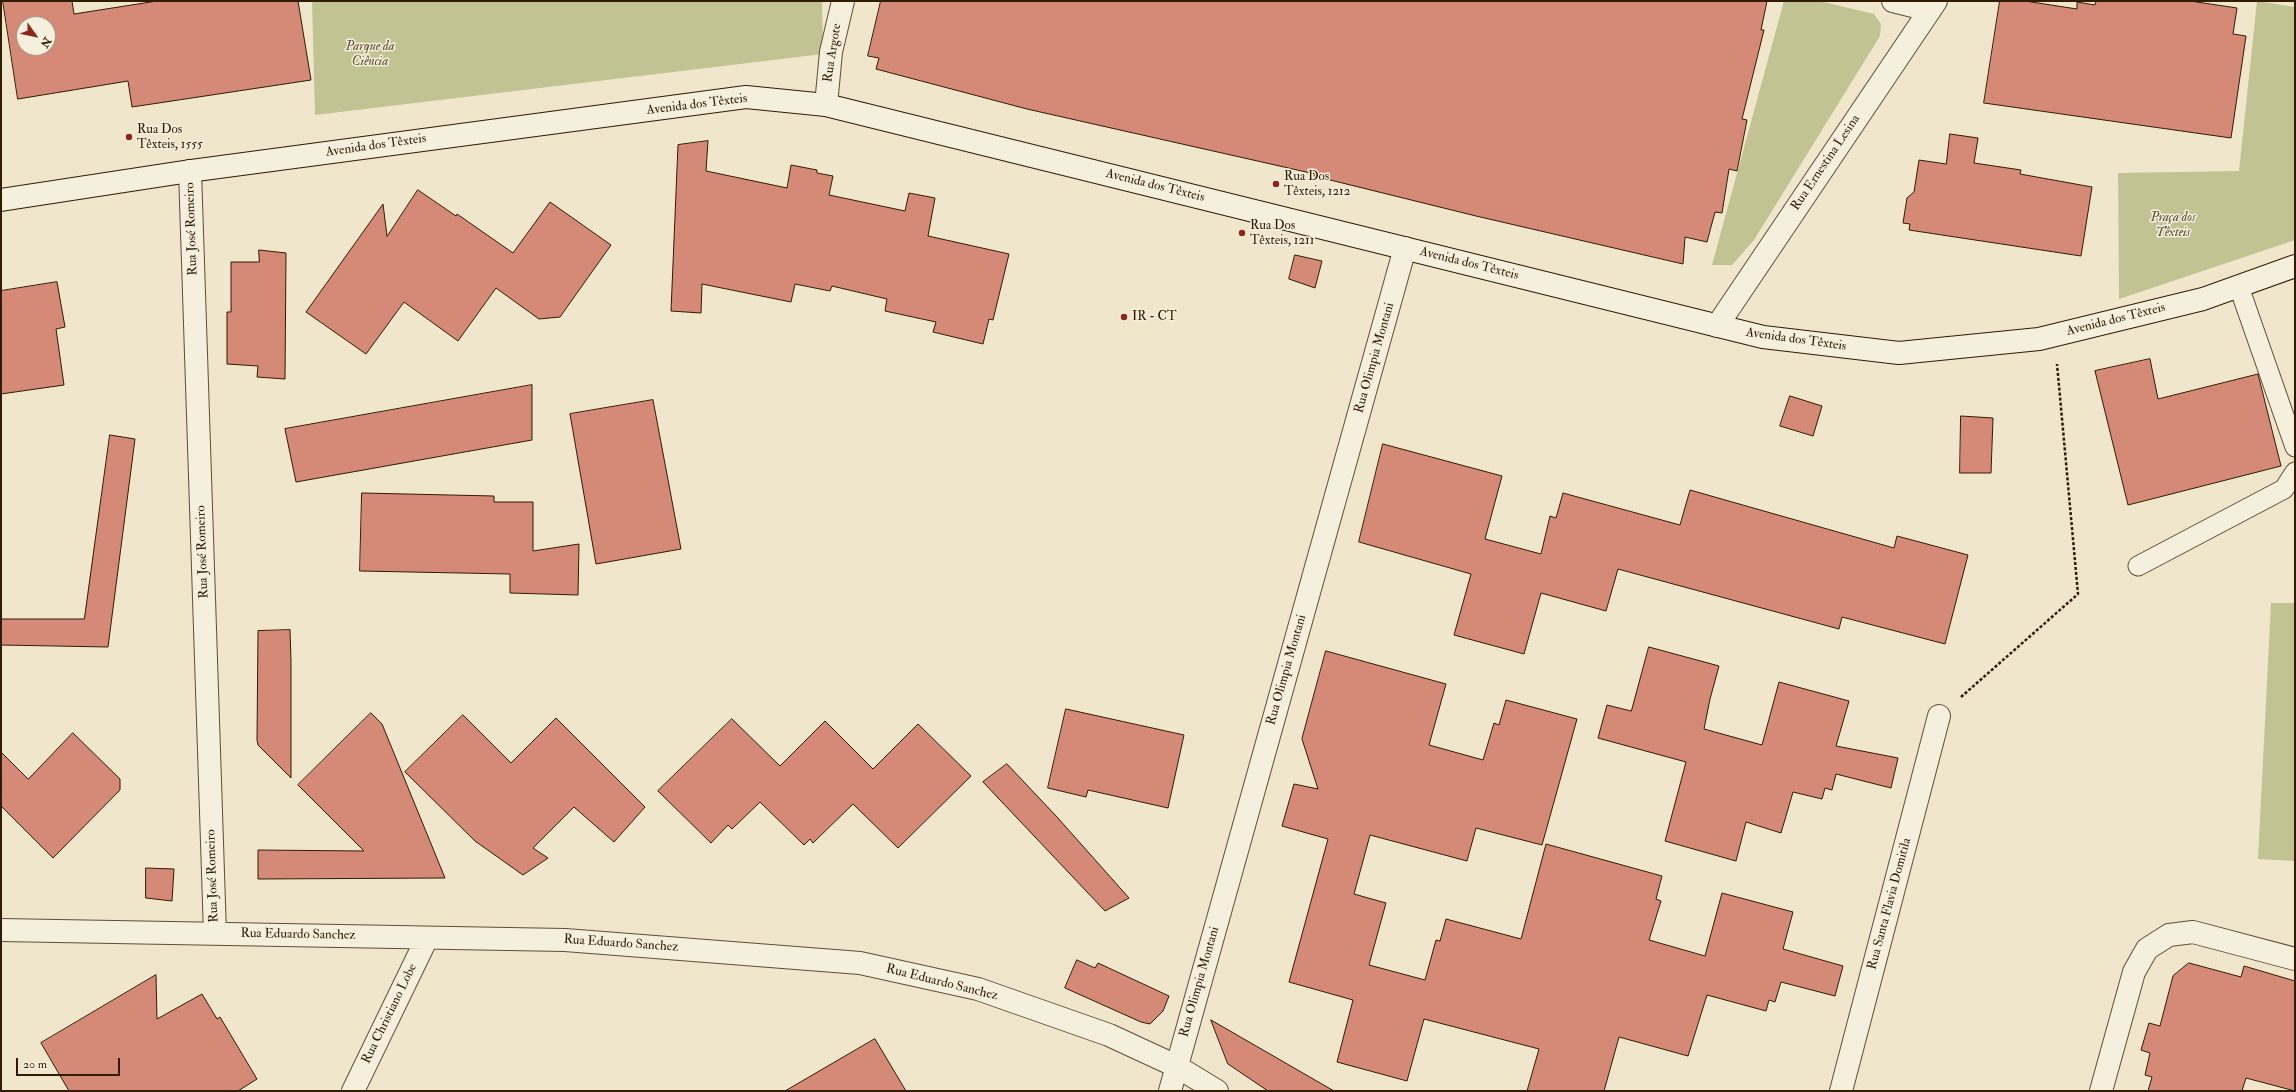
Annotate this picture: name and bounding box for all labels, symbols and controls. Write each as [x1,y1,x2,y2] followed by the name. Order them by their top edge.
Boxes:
[16,16,56,56] north arrow
[821,22,845,84] street label: Rua Argote
[38,35,54,50] text: N
[346,39,394,70] park label: Parque da Ciência
[646,91,748,119] street label: Avenida dos Têxteis
[1788,112,1864,214] street label: Rua Ernestina Lesina
[137,122,203,153] place label: Rua Dos Têxteis, 1555
[325,131,427,161] street label: Avenida dos Têxteis
[124,132,134,142] marker: Rua Dos Têxteis, 1555
[1104,166,1206,206] street label: Avenida dos Têxteis
[1284,169,1350,200] place label: Rua Dos Têxteis, 1212
[1271,179,1281,189] marker: Rua Dos Têxteis, 1212
[183,182,201,276] street label: Rua José Romeiro
[2151,210,2195,241] park label: Praça dos Têxteis
[1250,218,1314,249] place label: Rua Dos Têxteis, 1211
[1237,228,1247,238] marker: Rua Dos Têxteis, 1211
[1418,244,1520,284] street label: Avenida dos Têxteis
[2065,300,2167,340] street label: Avenida dos Têxteis
[1352,301,1398,415] street label: Rua Olimpia Montani
[1132,309,1177,325] place label: IR - CT
[1119,312,1129,322] marker: IR - CT
[1745,325,1847,355] street label: Avenida dos Têxteis
[194,505,212,599] street label: Rua José Romeiro
[1264,613,1310,727] street label: Rua Olimpia Montani
[204,829,222,923] street label: Rua José Romeiro
[1865,836,1915,972] street label: Rua Santa Flavia Domitila
[1177,925,1223,1039] street label: Rua Olimpia Montani
[240,926,356,944] street label: Rua Eduardo Sanchez
[563,932,679,956] street label: Rua Eduardo Sanchez
[359,961,421,1067] street label: Rua Christiano Lobe
[884,962,1000,1004] street label: Rua Eduardo Sanchez
[18,1050,122,1076] scale bar
[23,1057,47,1072] text: 20 m

